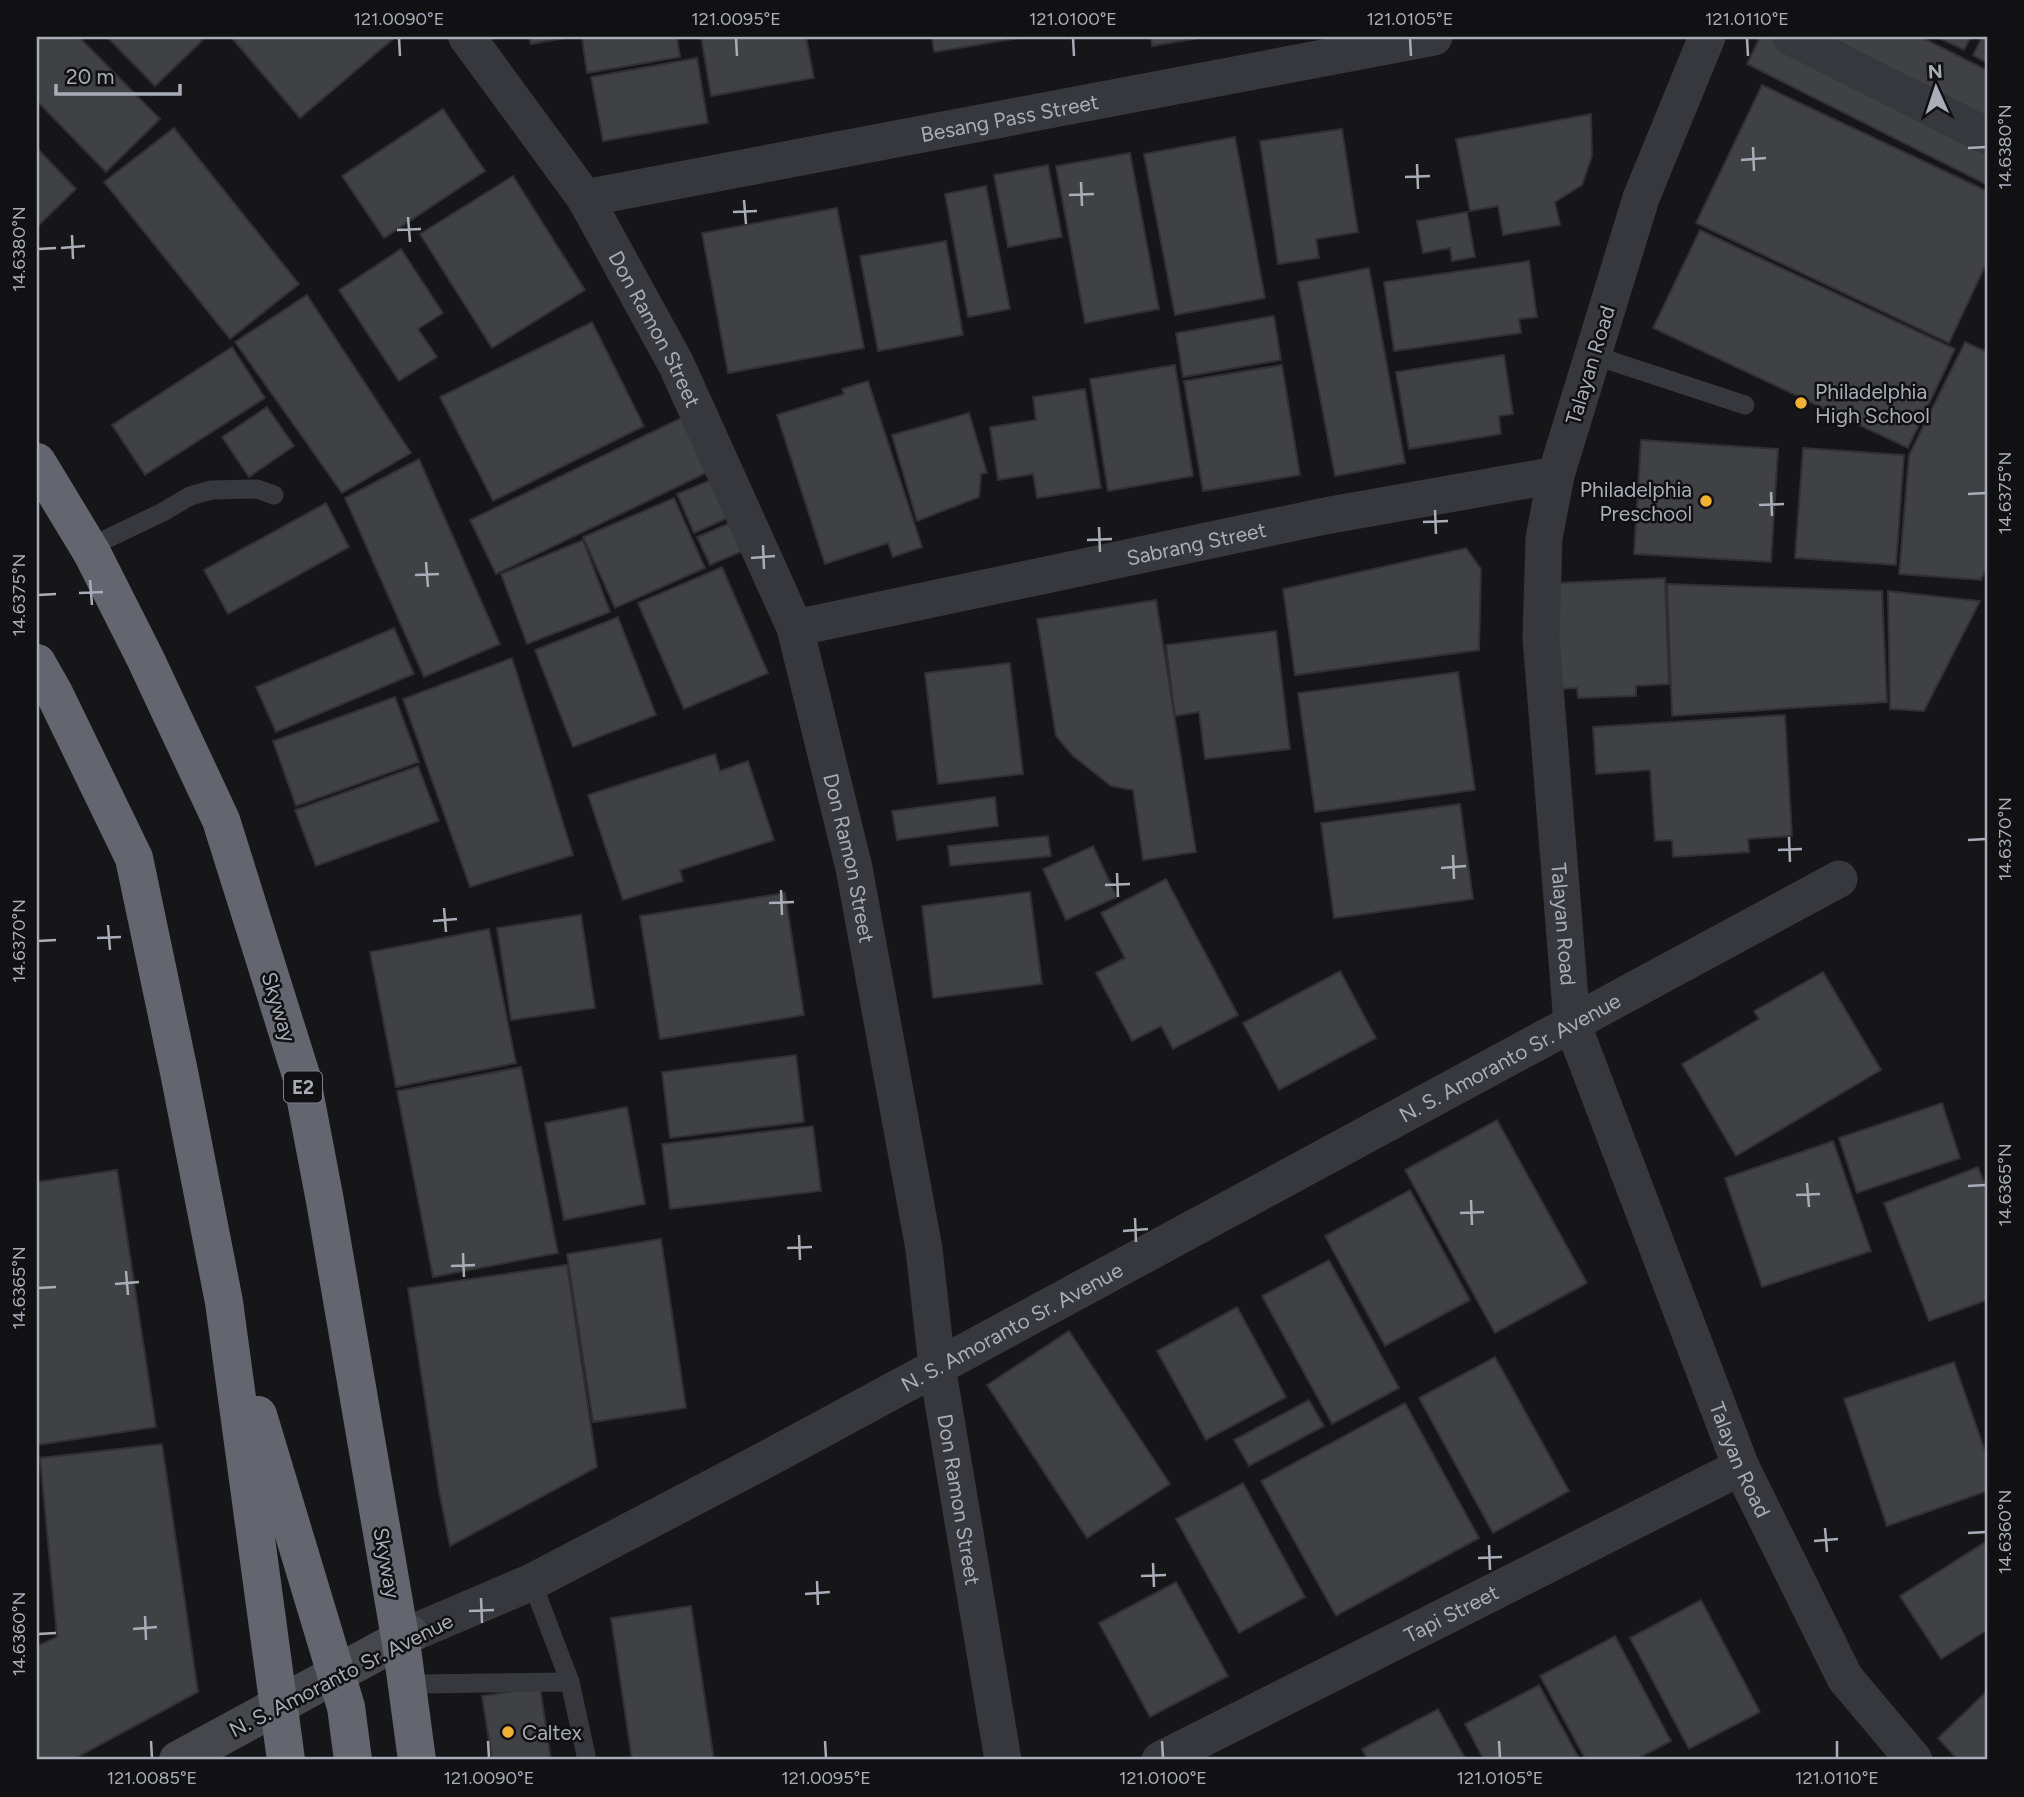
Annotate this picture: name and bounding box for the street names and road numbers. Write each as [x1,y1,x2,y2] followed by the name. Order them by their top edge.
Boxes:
[919,88,1100,147] street label: Besang Pass Street
[604,246,706,411] street label: Don Ramon Street
[1560,303,1620,427] street label: Talayan Road
[1124,516,1268,570] street label: Sabrang Street
[819,771,880,945] street label: Don Ramon Street
[1547,862,1581,986] street label: Talayan Road
[257,969,301,1045] street label: Skyway
[1394,987,1624,1127] street label: N. S. Amoranto Sr. Avenue
[284,1072,322,1102] road number: E2
[897,1257,1127,1397] street label: N. S. Amoranto Sr. Avenue
[1705,1398,1776,1521] street label: Talayan Road
[933,1412,986,1587] street label: Don Ramon Street
[368,1525,406,1601] street label: Skyway
[1400,1579,1502,1647] street label: Tapi Street
[225,1608,457,1742] street label: N. S. Amoranto Sr. Avenue

